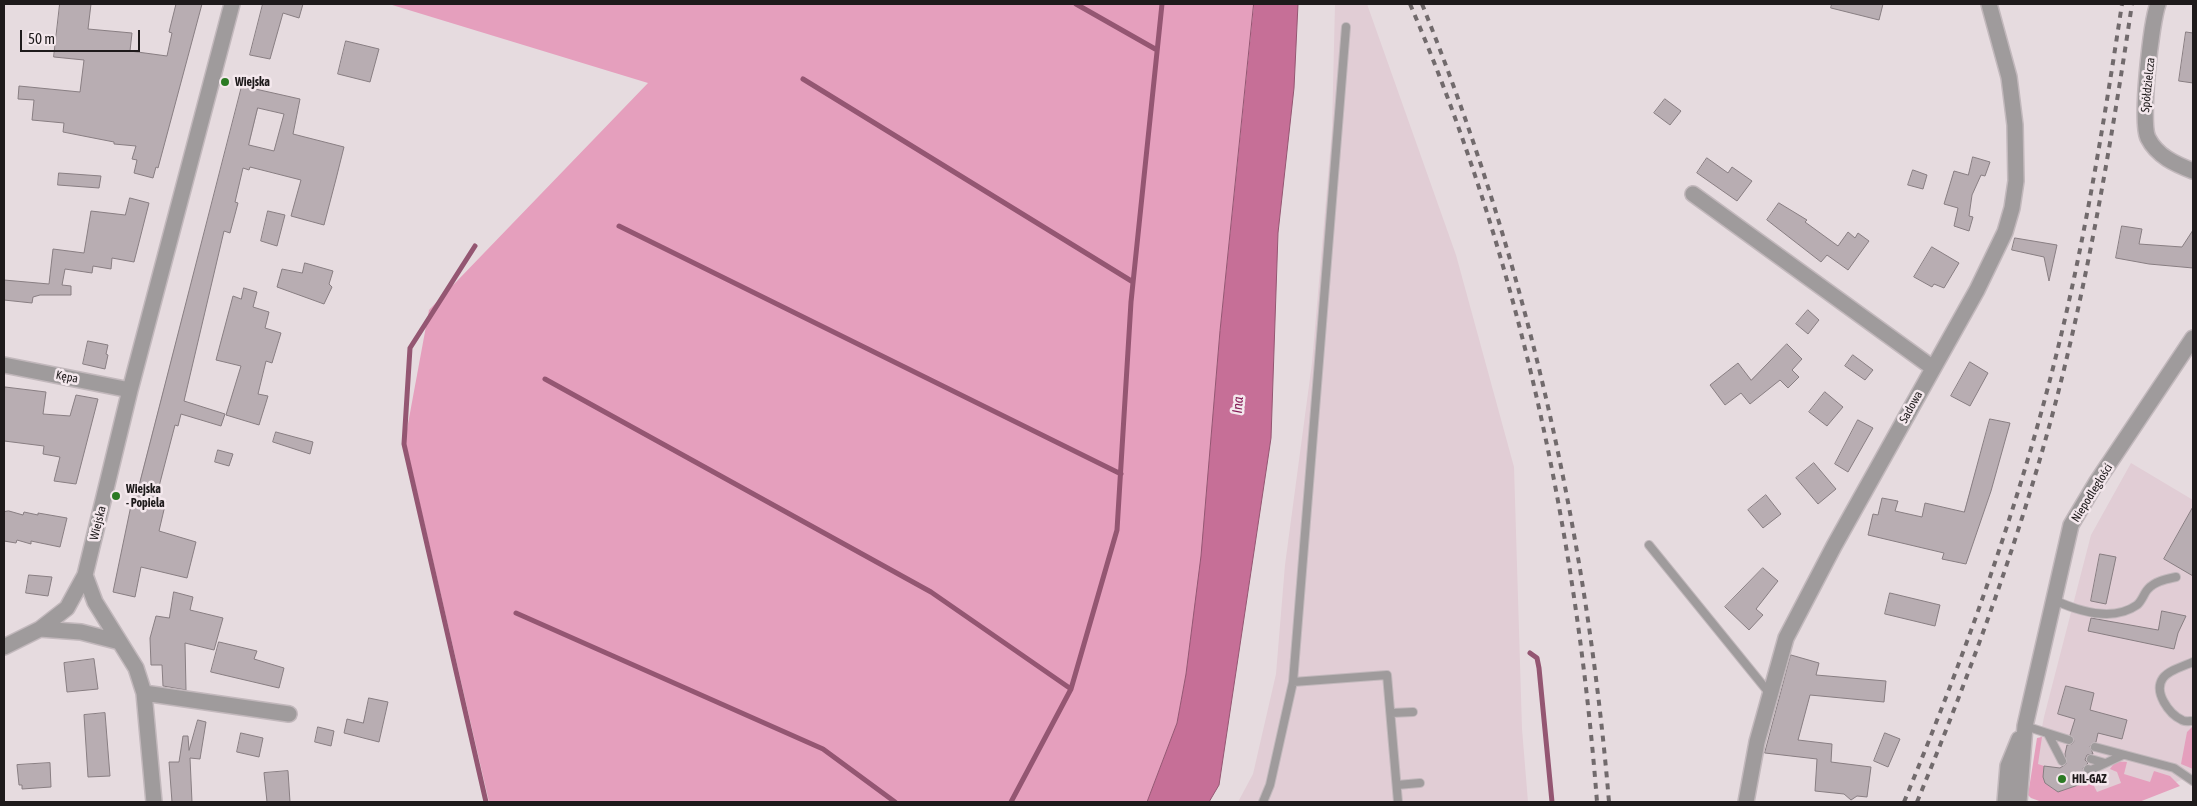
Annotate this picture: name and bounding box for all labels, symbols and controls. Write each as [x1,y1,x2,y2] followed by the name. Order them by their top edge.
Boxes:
[22,20,142,52] scale bar
[28,30,55,47] text: 50 m
[2138,57,2158,113] street label: Spółdzielcza
[235,75,270,89] place label: Wiejska
[219,76,231,88] marker: Wiejska
[55,368,79,386] street label: Kępa
[1896,388,1926,426] street label: Sadowa
[1229,396,1247,414] water label: Ina
[2068,461,2116,525] street label: Niepodległości
[126,482,165,510] place label: Wiejska - Popiela
[110,490,122,502] marker: Wiejska - Popiela
[87,504,109,542] street label: Wiejska
[2072,772,2107,786] place label: HIL-GAZ
[2056,773,2068,785] marker: HIL-GAZ

